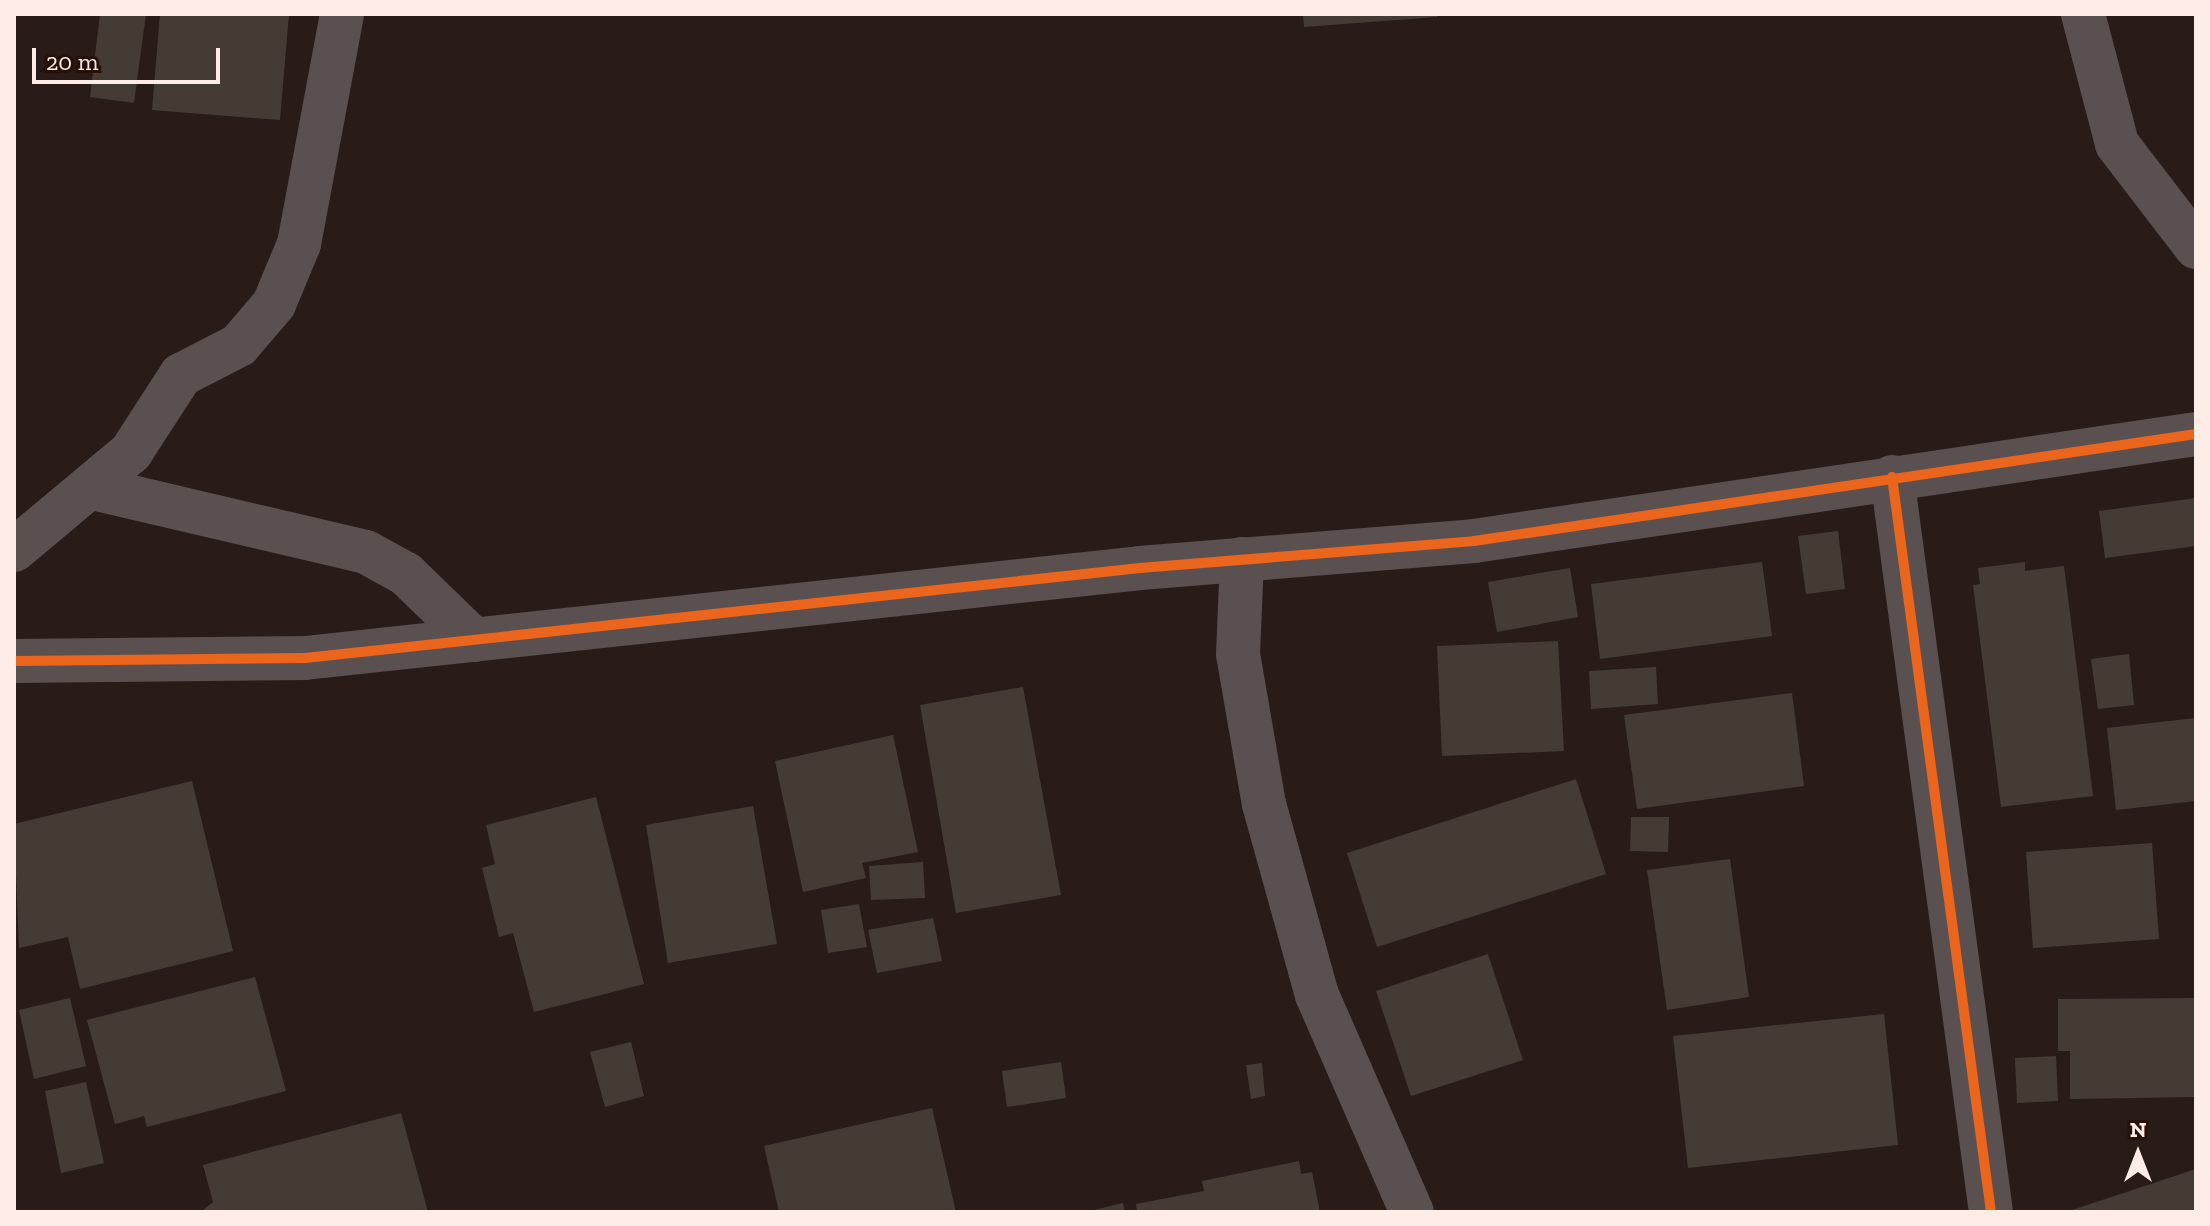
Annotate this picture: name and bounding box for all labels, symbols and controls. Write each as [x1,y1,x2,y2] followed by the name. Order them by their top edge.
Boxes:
[36,32,224,82] scale bar
[46,47,98,76] text: 20 m
[2098,1114,2178,1194] north arrow
[2130,1116,2146,1143] text: N

